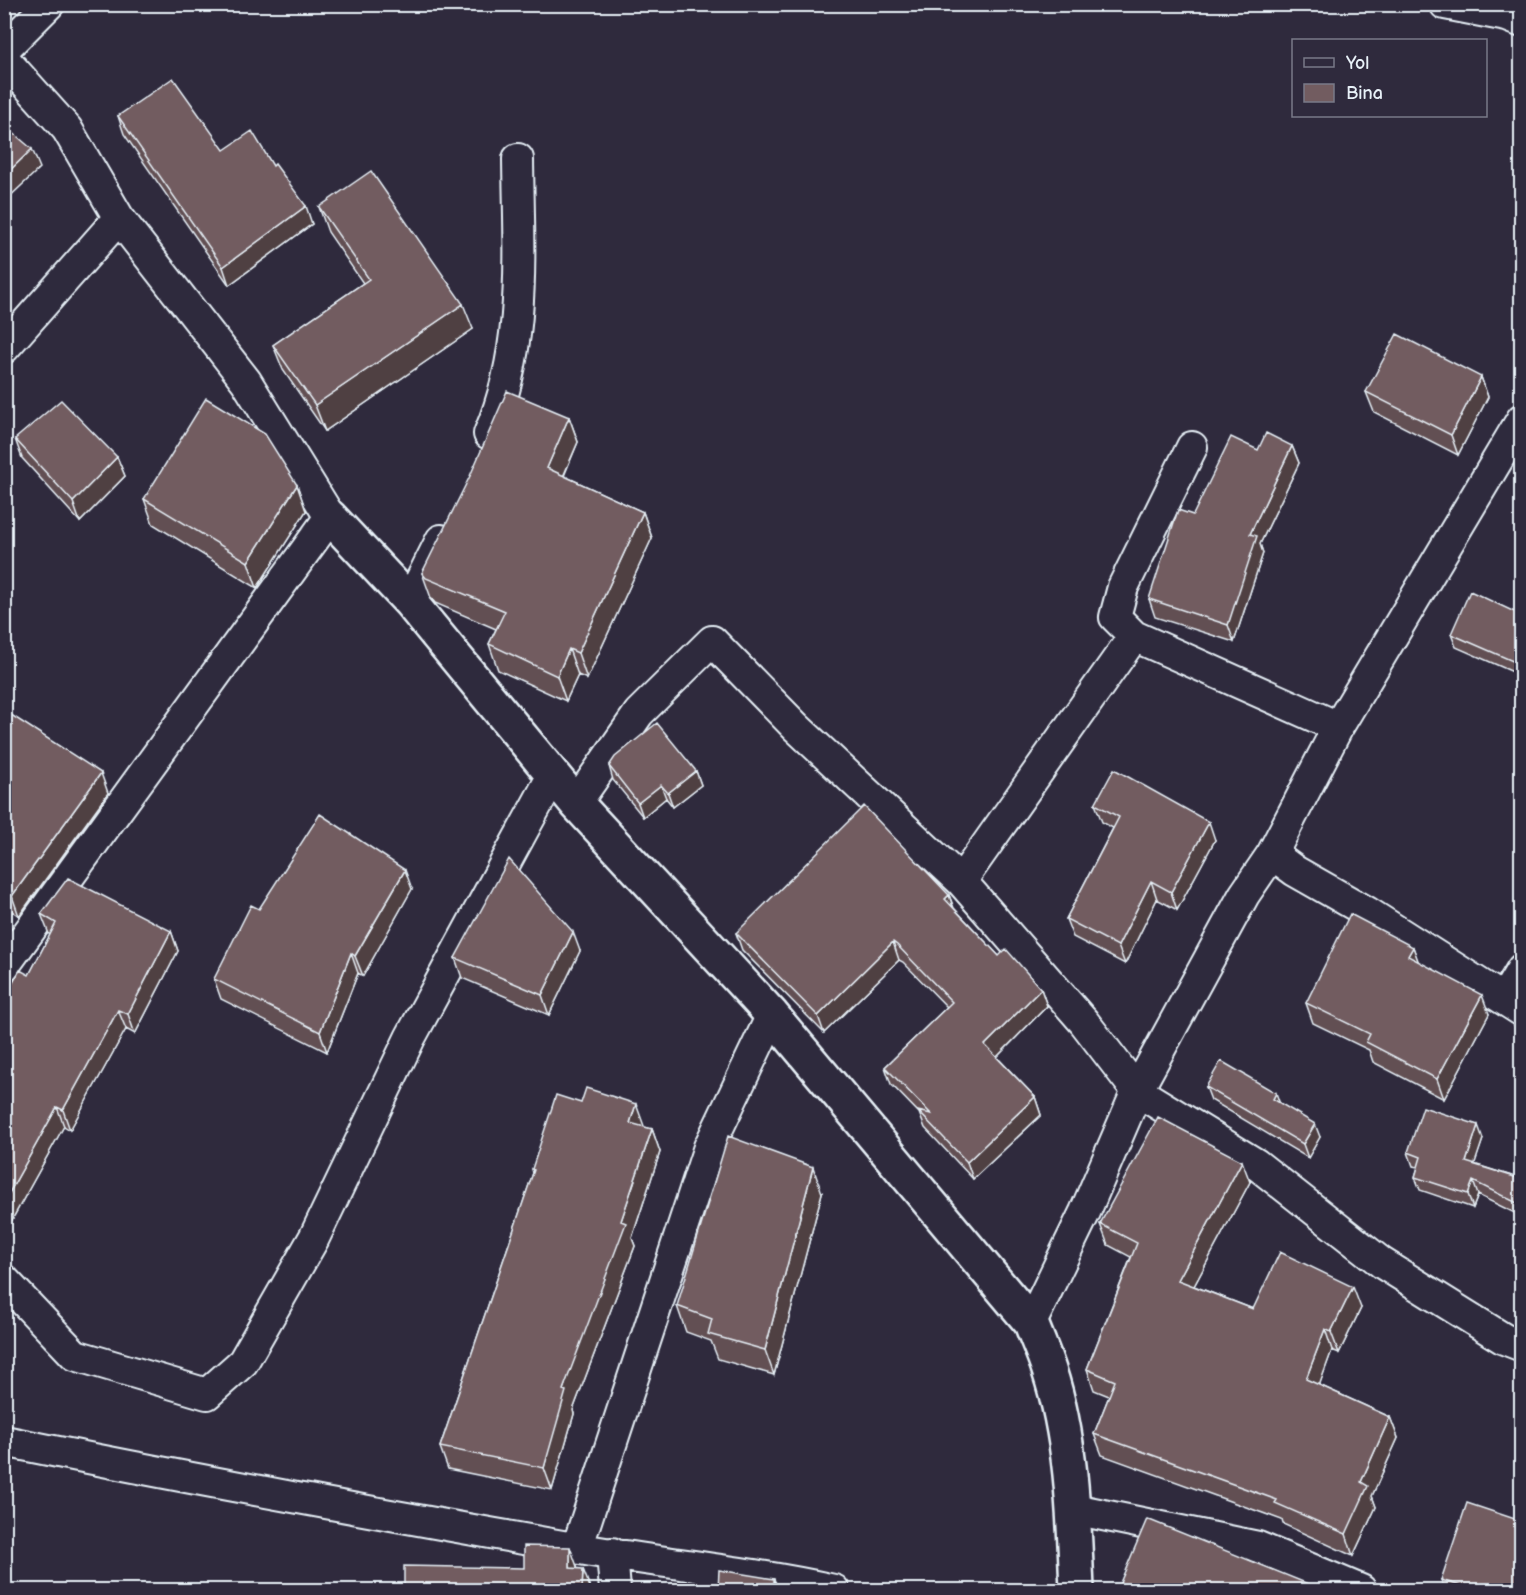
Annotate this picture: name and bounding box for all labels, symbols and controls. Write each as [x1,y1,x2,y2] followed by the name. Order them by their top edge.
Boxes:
[1292,39,1487,117] legend
[1345,53,1369,74] text: Yol
[1346,83,1383,104] text: Bina

